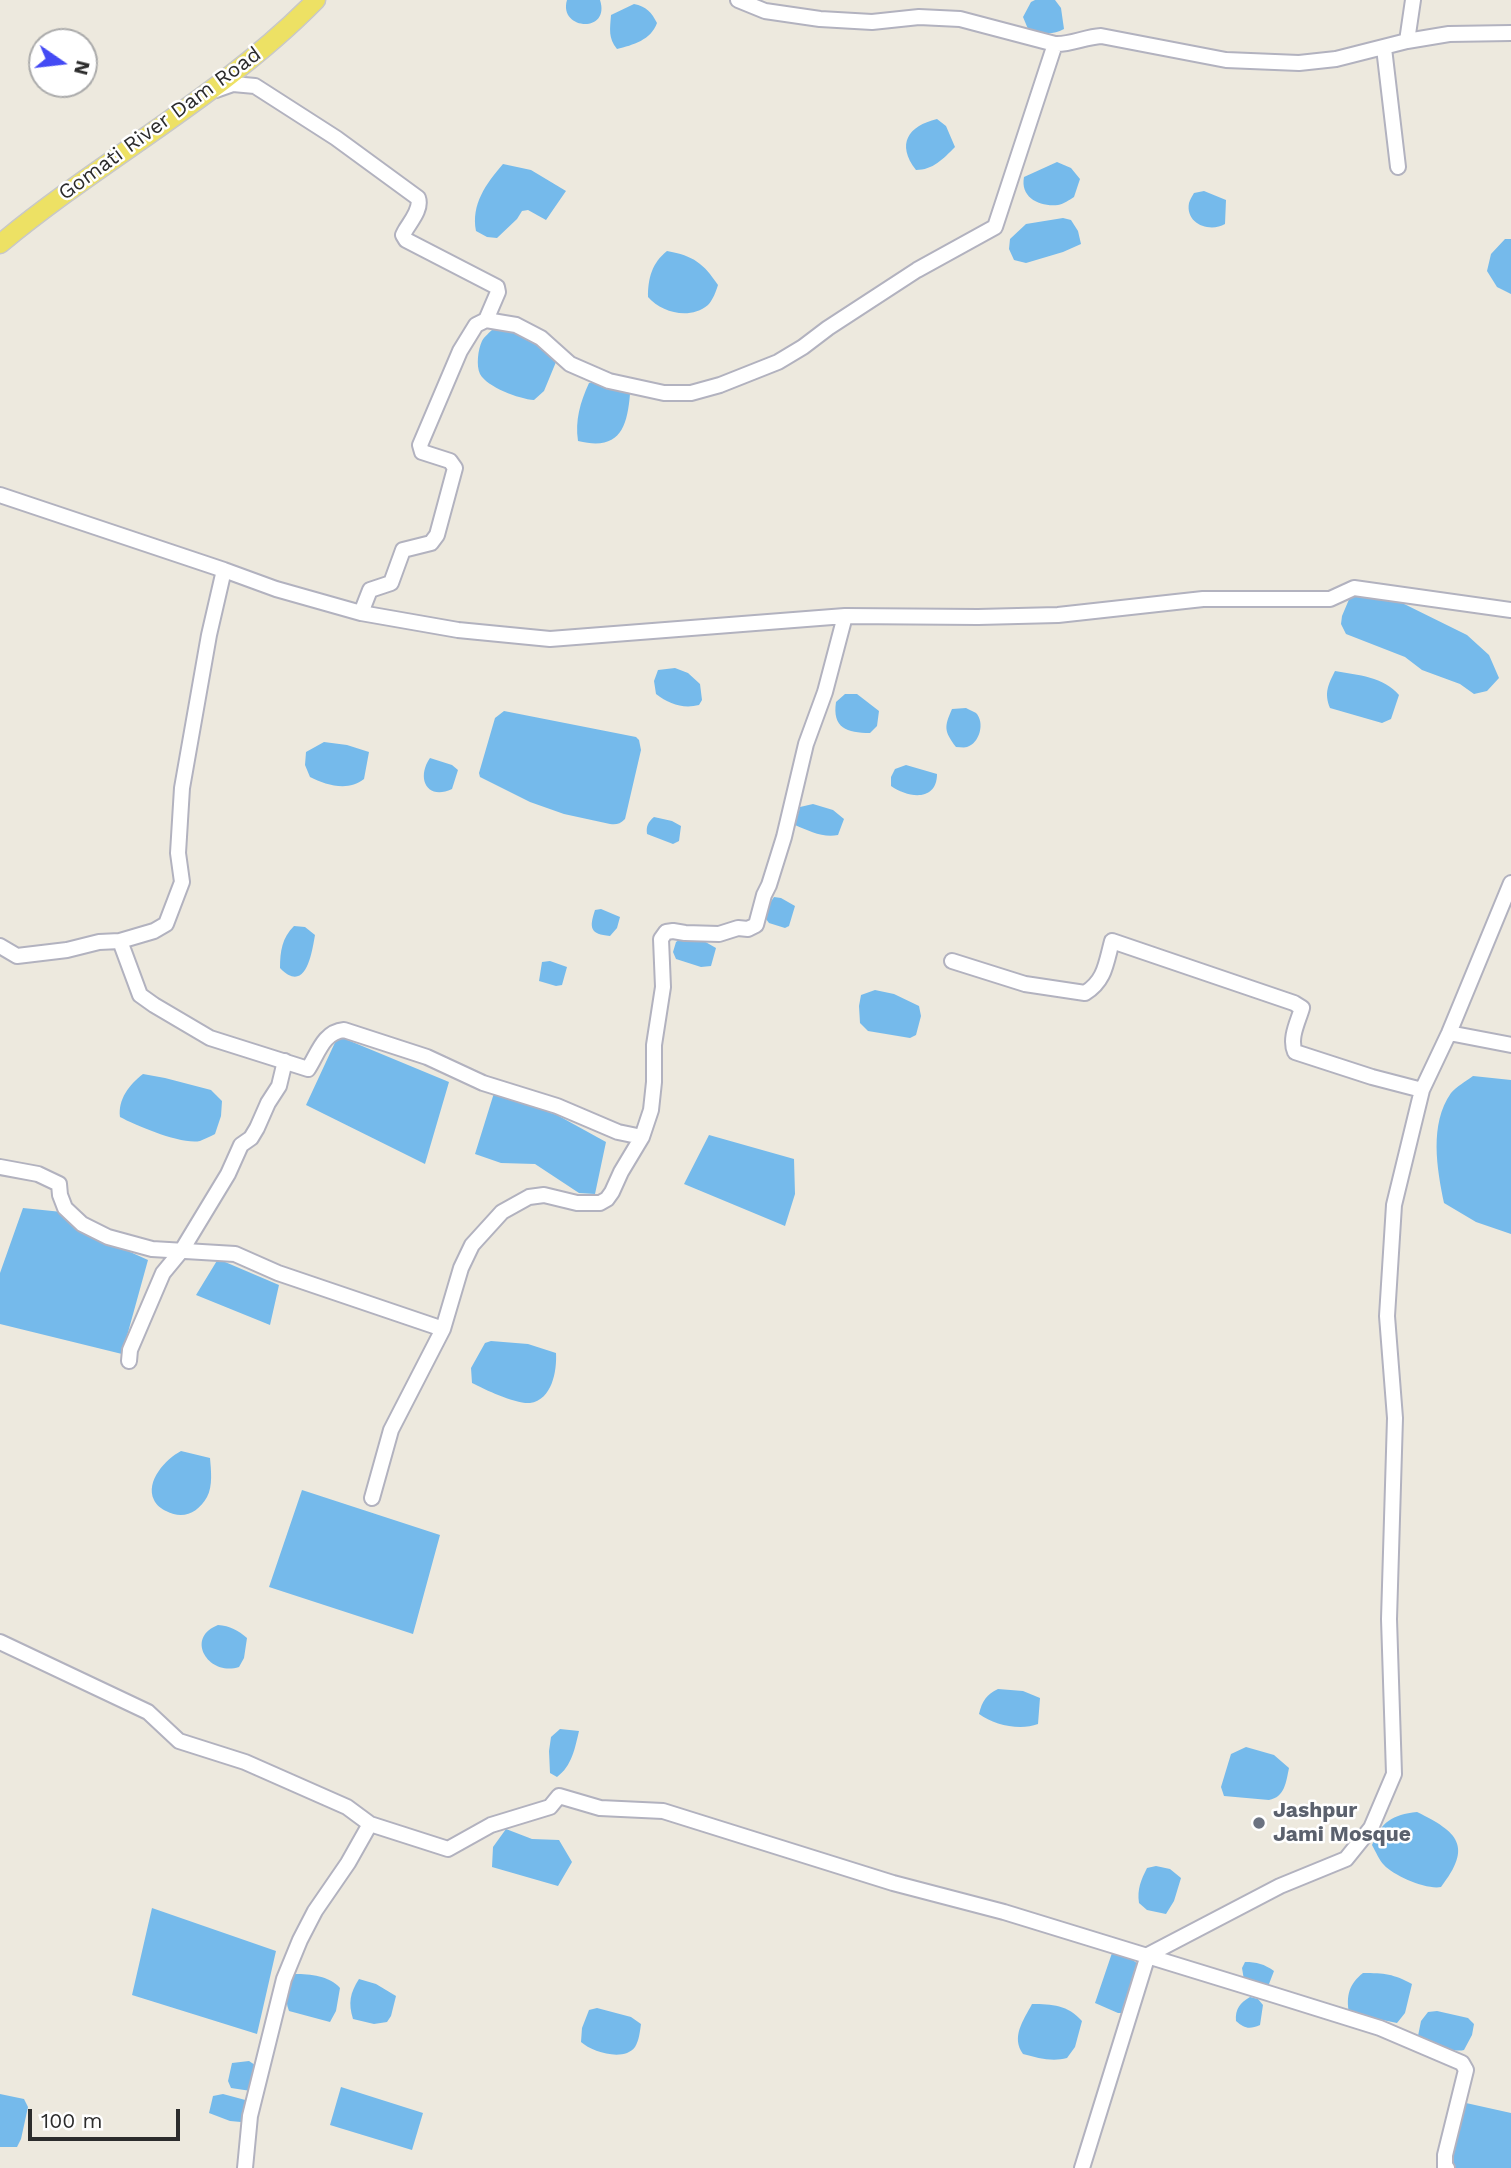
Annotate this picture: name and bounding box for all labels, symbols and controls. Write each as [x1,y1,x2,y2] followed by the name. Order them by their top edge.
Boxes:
[28,28,98,98] north arrow
[54,42,266,206] street label: Gomati River Dam Road
[69,58,95,77] text: N
[1273,1798,1411,1848] place label: Jashpur Jami Mosque
[1251,1815,1267,1831] marker: Jashpur Jami Mosque
[32,2094,184,2138] scale bar
[41,2108,103,2133] text: 100 m

